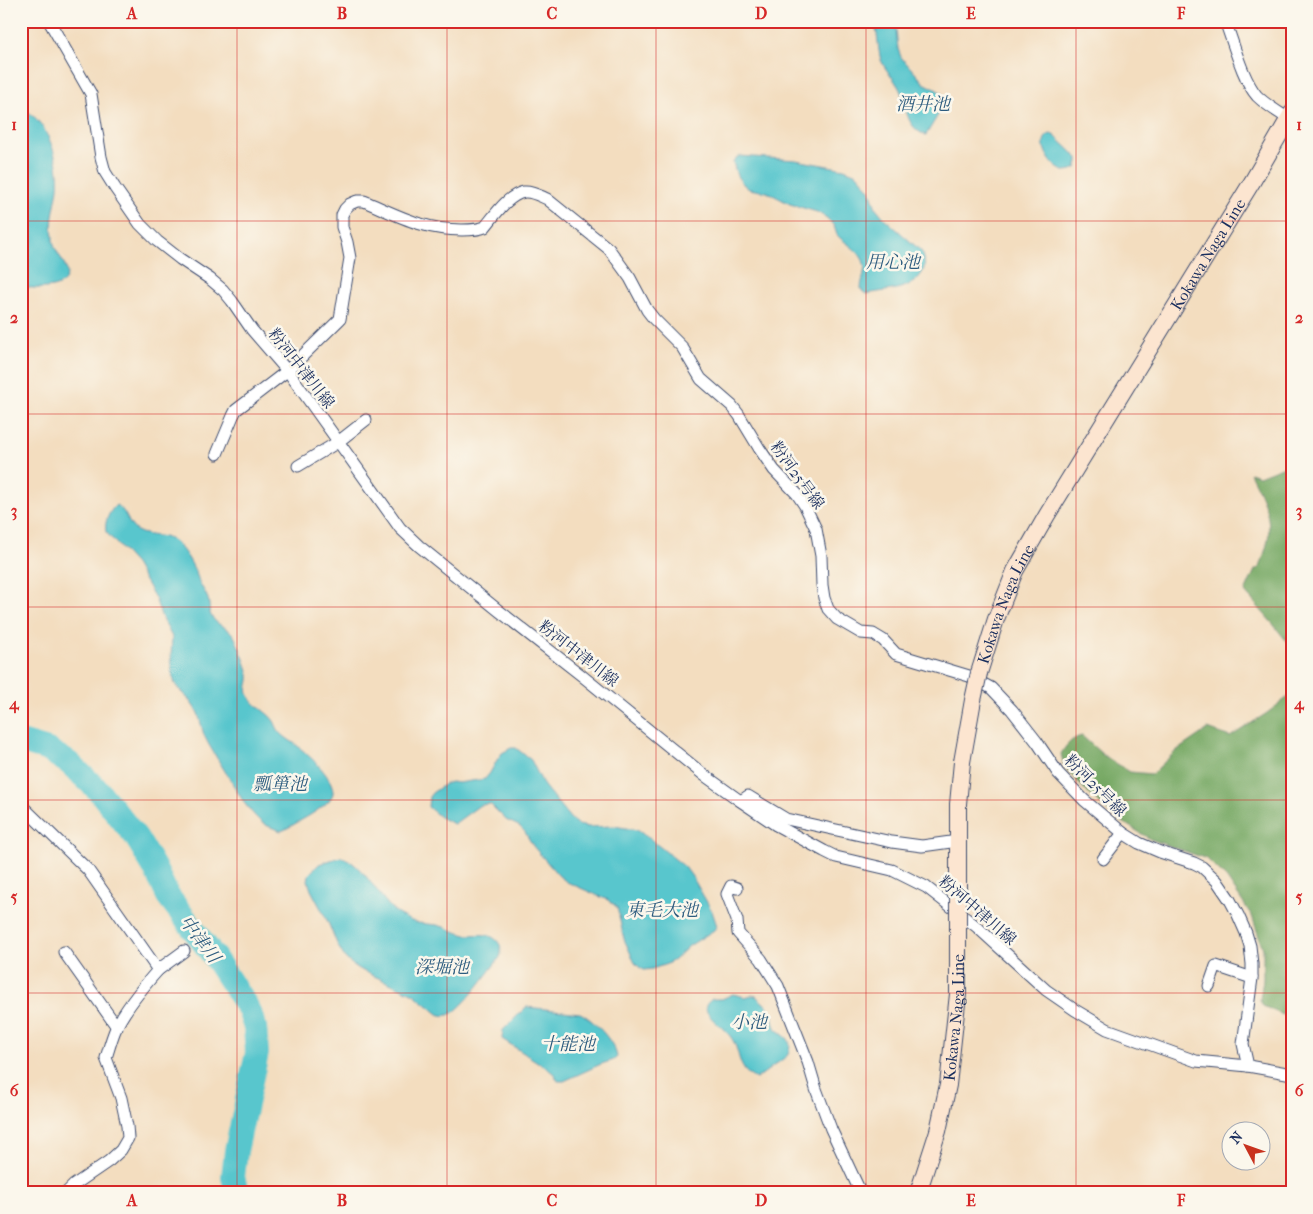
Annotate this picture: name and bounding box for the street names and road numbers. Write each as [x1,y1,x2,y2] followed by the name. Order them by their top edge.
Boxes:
[1167,195,1249,314] street label: Kokawa Naga Line
[265,325,339,412] street label: 粉河中津川線
[767,438,829,513] street label: 粉河25号線
[974,541,1038,666] street label: Kokawa Naga Line
[535,616,622,690] street label: 粉河中津川線
[1061,751,1130,820] street label: 粉河25号線
[935,872,1020,949] street label: 粉河中津川線
[940,954,968,1082] street label: Kokawa Naga Line

